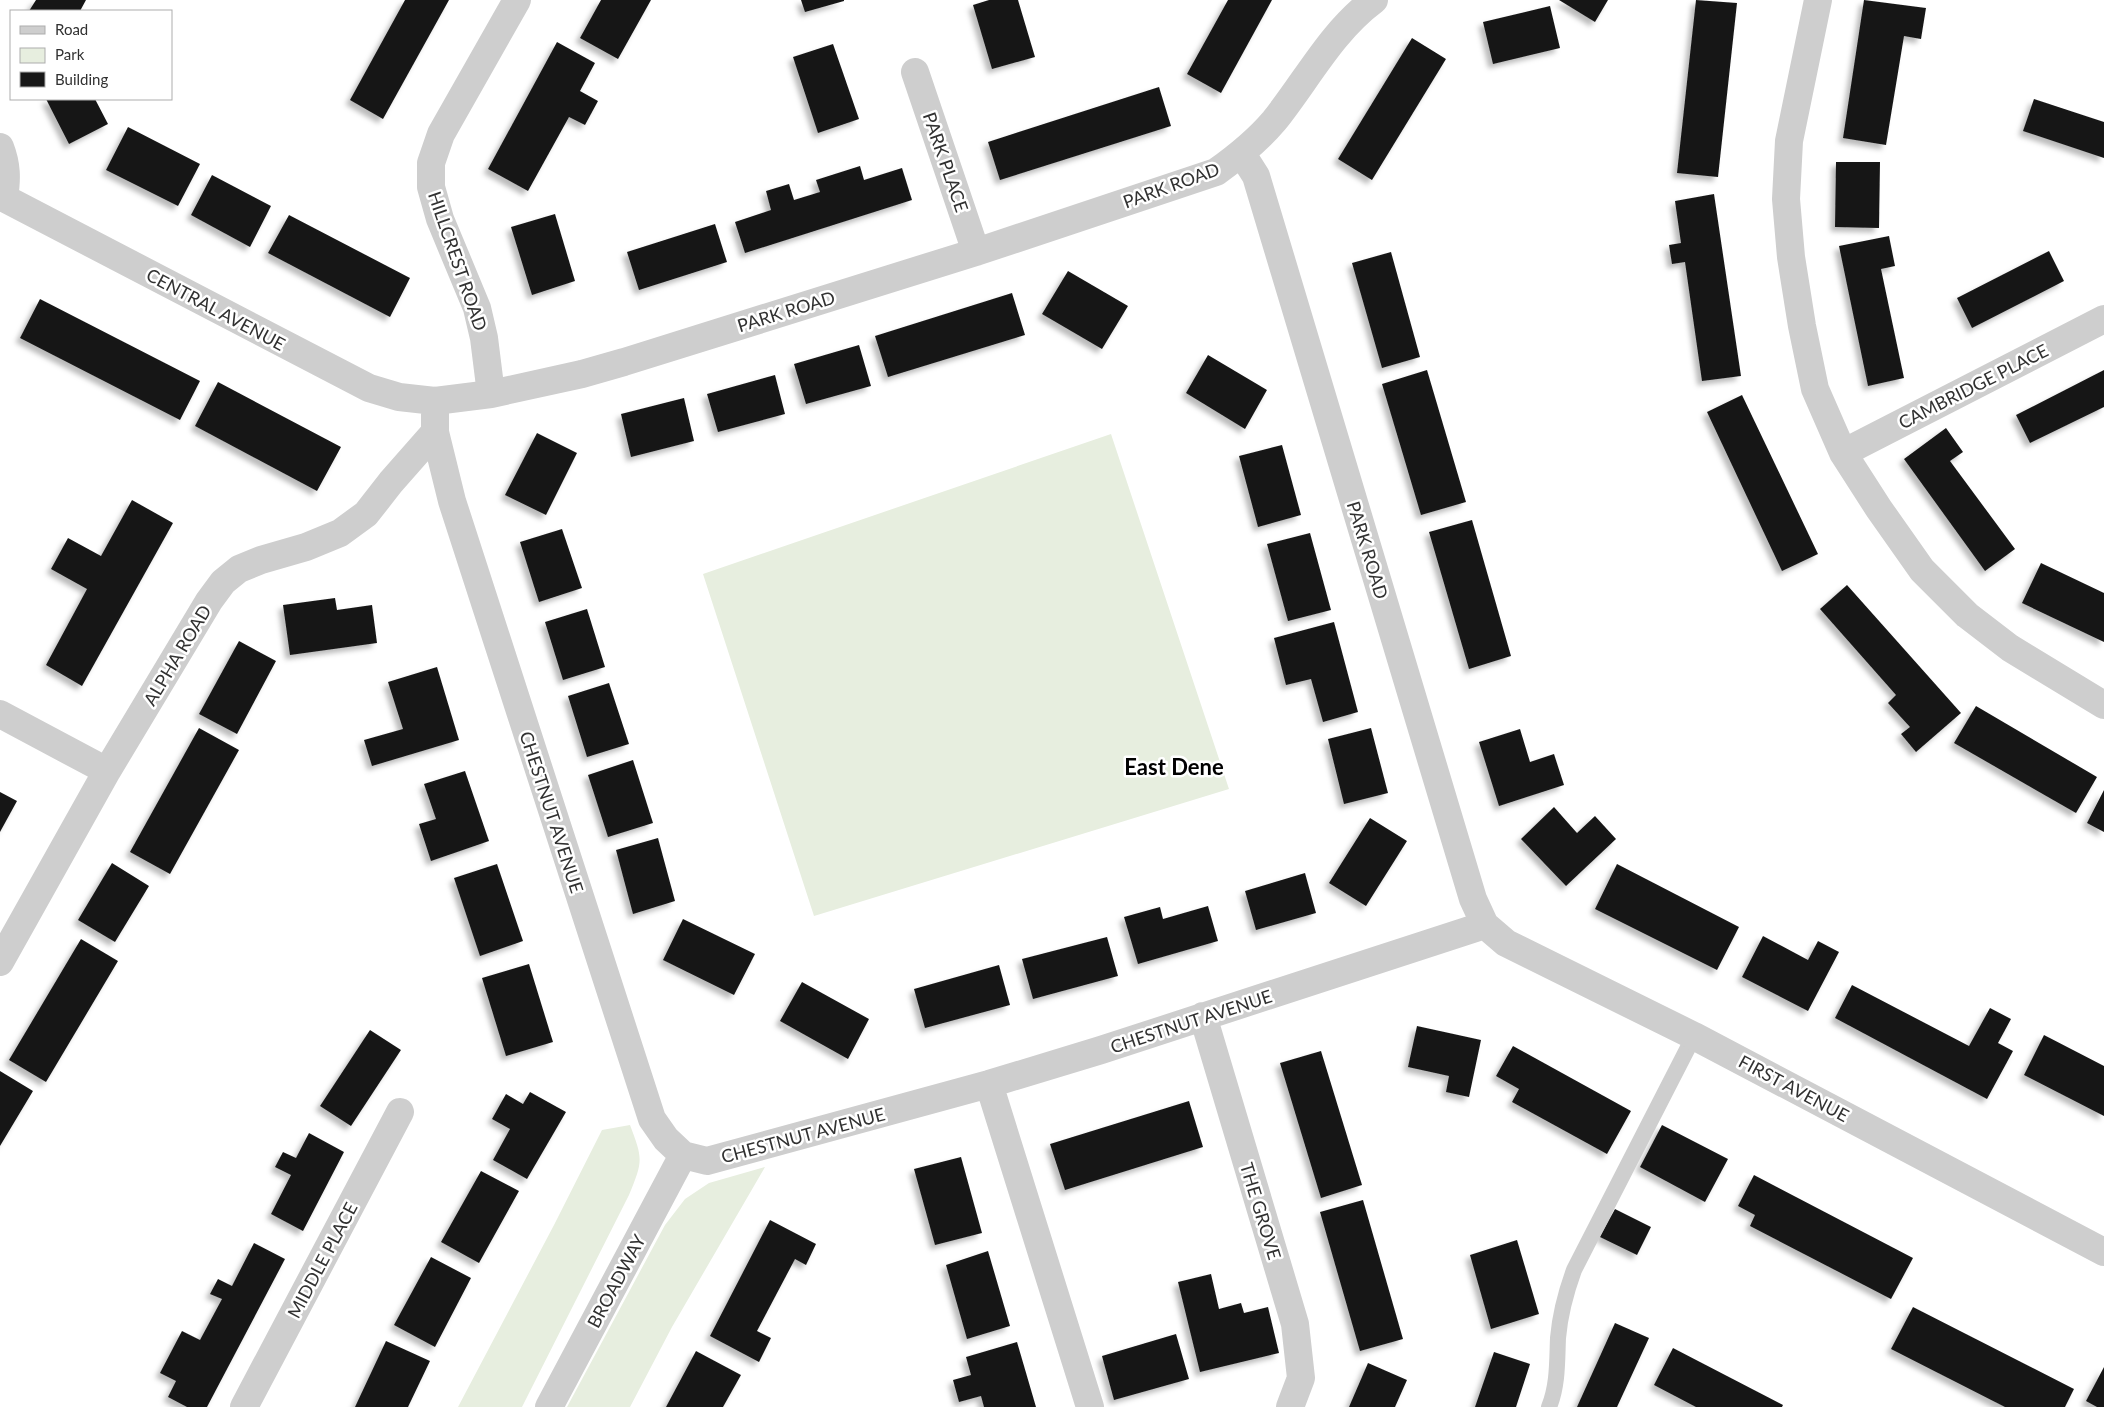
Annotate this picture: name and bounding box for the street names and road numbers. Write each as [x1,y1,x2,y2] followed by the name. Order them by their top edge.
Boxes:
[919,109,973,215] street label: PARK PLACE
[1120,157,1222,213] street label: PARK ROAD
[424,188,492,334] street label: HILLCREST ROAD
[143,263,289,355] street label: CENTRAL AVENUE
[734,286,838,336] street label: PARK ROAD
[1894,339,2052,433] street label: CAMBRIDGE PLACE
[1343,498,1393,602] street label: PARK ROAD
[138,601,216,709] street label: ALPHA ROAD
[515,728,589,896] street label: CHESTNUT AVENUE
[1107,984,1275,1058] street label: CHESTNUT AVENUE
[1735,1050,1853,1126] street label: FIRST AVENUE
[719,1103,887,1167] street label: CHESTNUT AVENUE
[1236,1160,1286,1262] street label: THE GROVE
[282,1198,362,1322] street label: MIDDLE PLACE
[582,1230,650,1331] street label: BROADWAY

